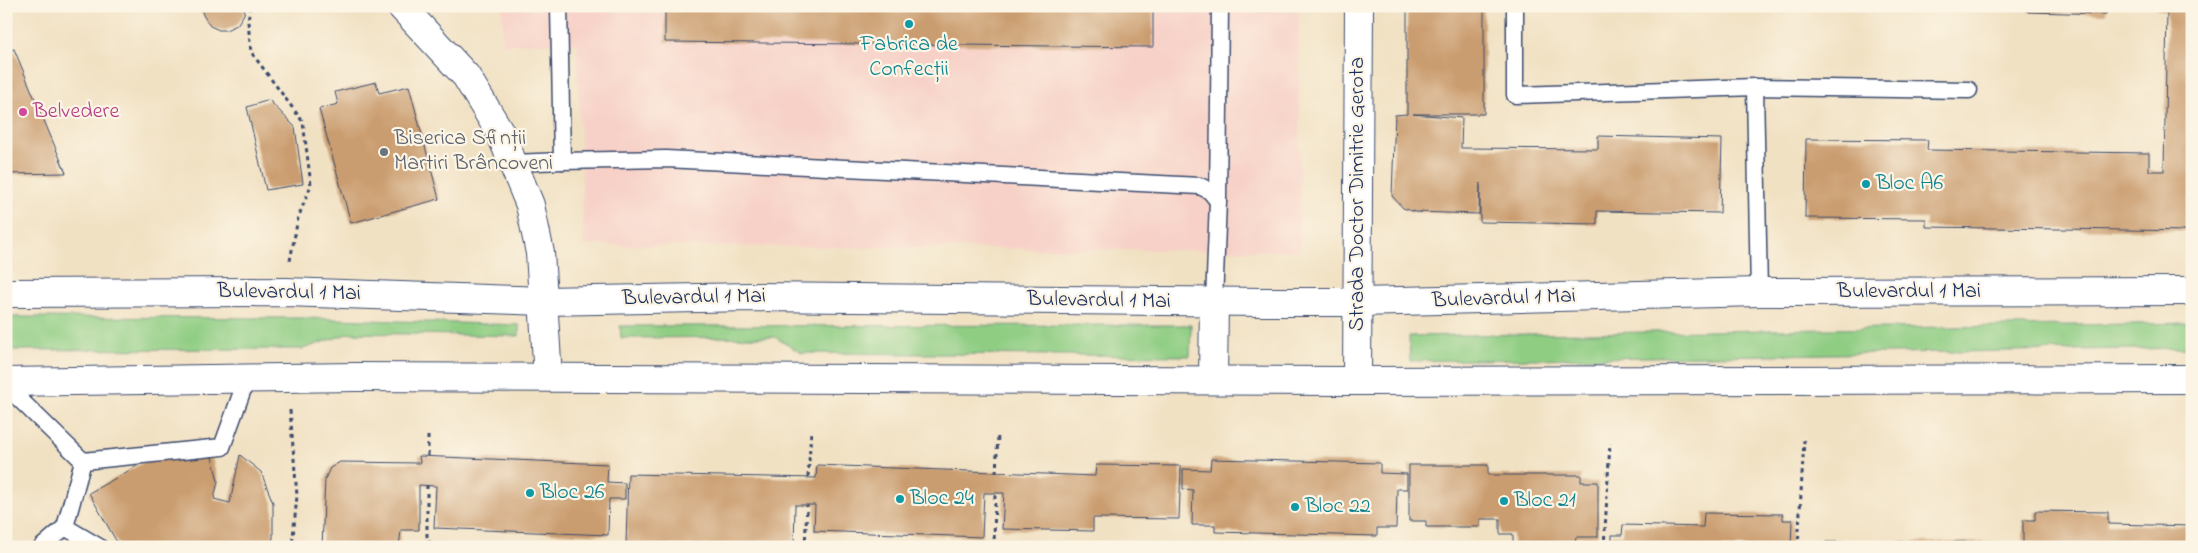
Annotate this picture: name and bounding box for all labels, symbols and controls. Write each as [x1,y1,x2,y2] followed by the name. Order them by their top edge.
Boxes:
[903,18,915,30] marker: Fabrica de Confecții
[859,29,958,86] place label: Fabrica de Confecții
[1342,57,1374,331] street label: Strada Doctor Dimitrie Gerota
[32,96,119,128] place label: Belvedere
[17,106,29,118] marker: Belvedere
[393,123,553,180] place label: Biserica Sfinții Martiri Brâncoveni
[378,146,390,158] marker: Biserica Sfinții Martiri Brâncoveni
[1875,168,1943,200] place label: Bloc A6
[1860,178,1872,190] marker: Bloc A6
[216,276,361,310] street label: Bulevardul 1 Mai
[1836,276,1981,308] street label: Bulevardul 1 Mai
[1431,280,1576,318] street label: Bulevardul 1 Mai
[621,281,766,315] street label: Bulevardul 1 Mai
[1026,284,1171,318] street label: Bulevardul 1 Mai
[539,477,605,509] place label: Bloc 26
[909,483,974,515] place label: Bloc 24
[1513,485,1576,517] place label: Bloc 21
[524,487,536,499] marker: Bloc 26
[1304,491,1371,523] place label: Bloc 22
[894,493,906,505] marker: Bloc 24
[1498,495,1510,507] marker: Bloc 21
[1289,501,1301,513] marker: Bloc 22

